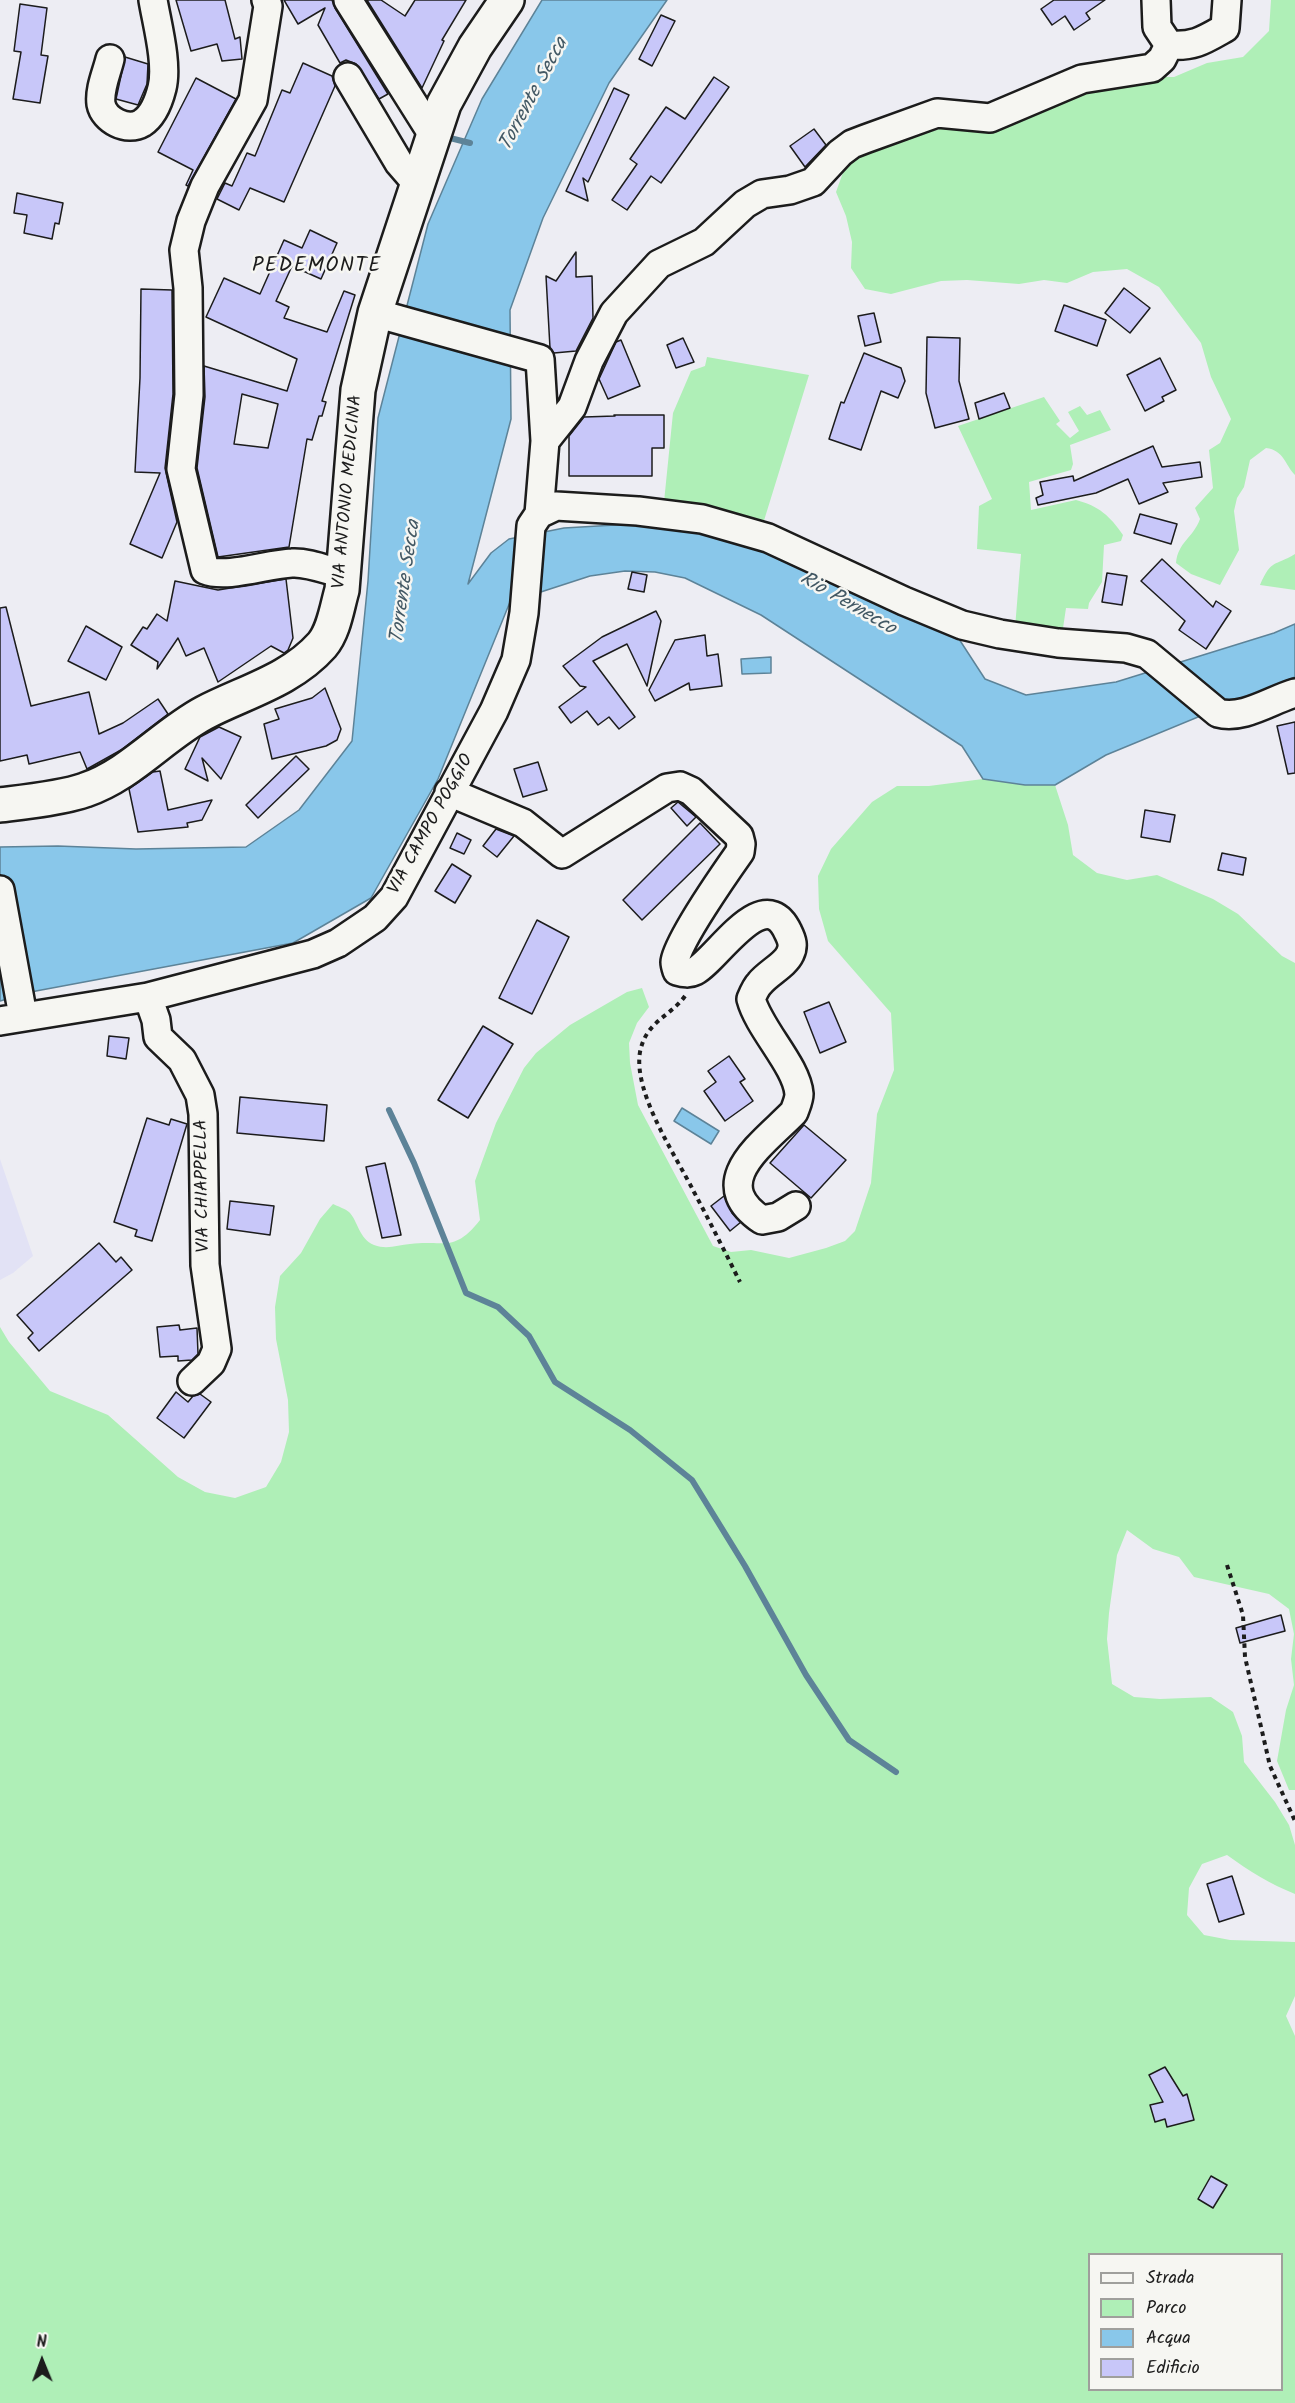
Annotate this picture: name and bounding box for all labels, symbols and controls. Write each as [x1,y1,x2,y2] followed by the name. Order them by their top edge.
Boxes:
[495,35,575,155] water label: Torrente Secca
[252,254,382,280] district label: PEDEMONTE
[330,394,368,590] street label: VIA ANTONIO MEDICINA
[386,519,428,645] water label: Torrente Secca
[795,568,899,642] water label: Rio Pernecco
[385,751,479,899] street label: VIA CAMPO POGGIO
[192,1119,216,1253] street label: VIA CHIAPPELLA
[1088,2253,1283,2391] legend
[1146,2264,1194,2293] text: Strada
[1146,2294,1186,2323] text: Parco
[1146,2324,1191,2353] text: Acqua
[36,2330,47,2355] text: N
[12,2331,72,2391] north arrow
[1146,2354,1200,2383] text: Edificio

